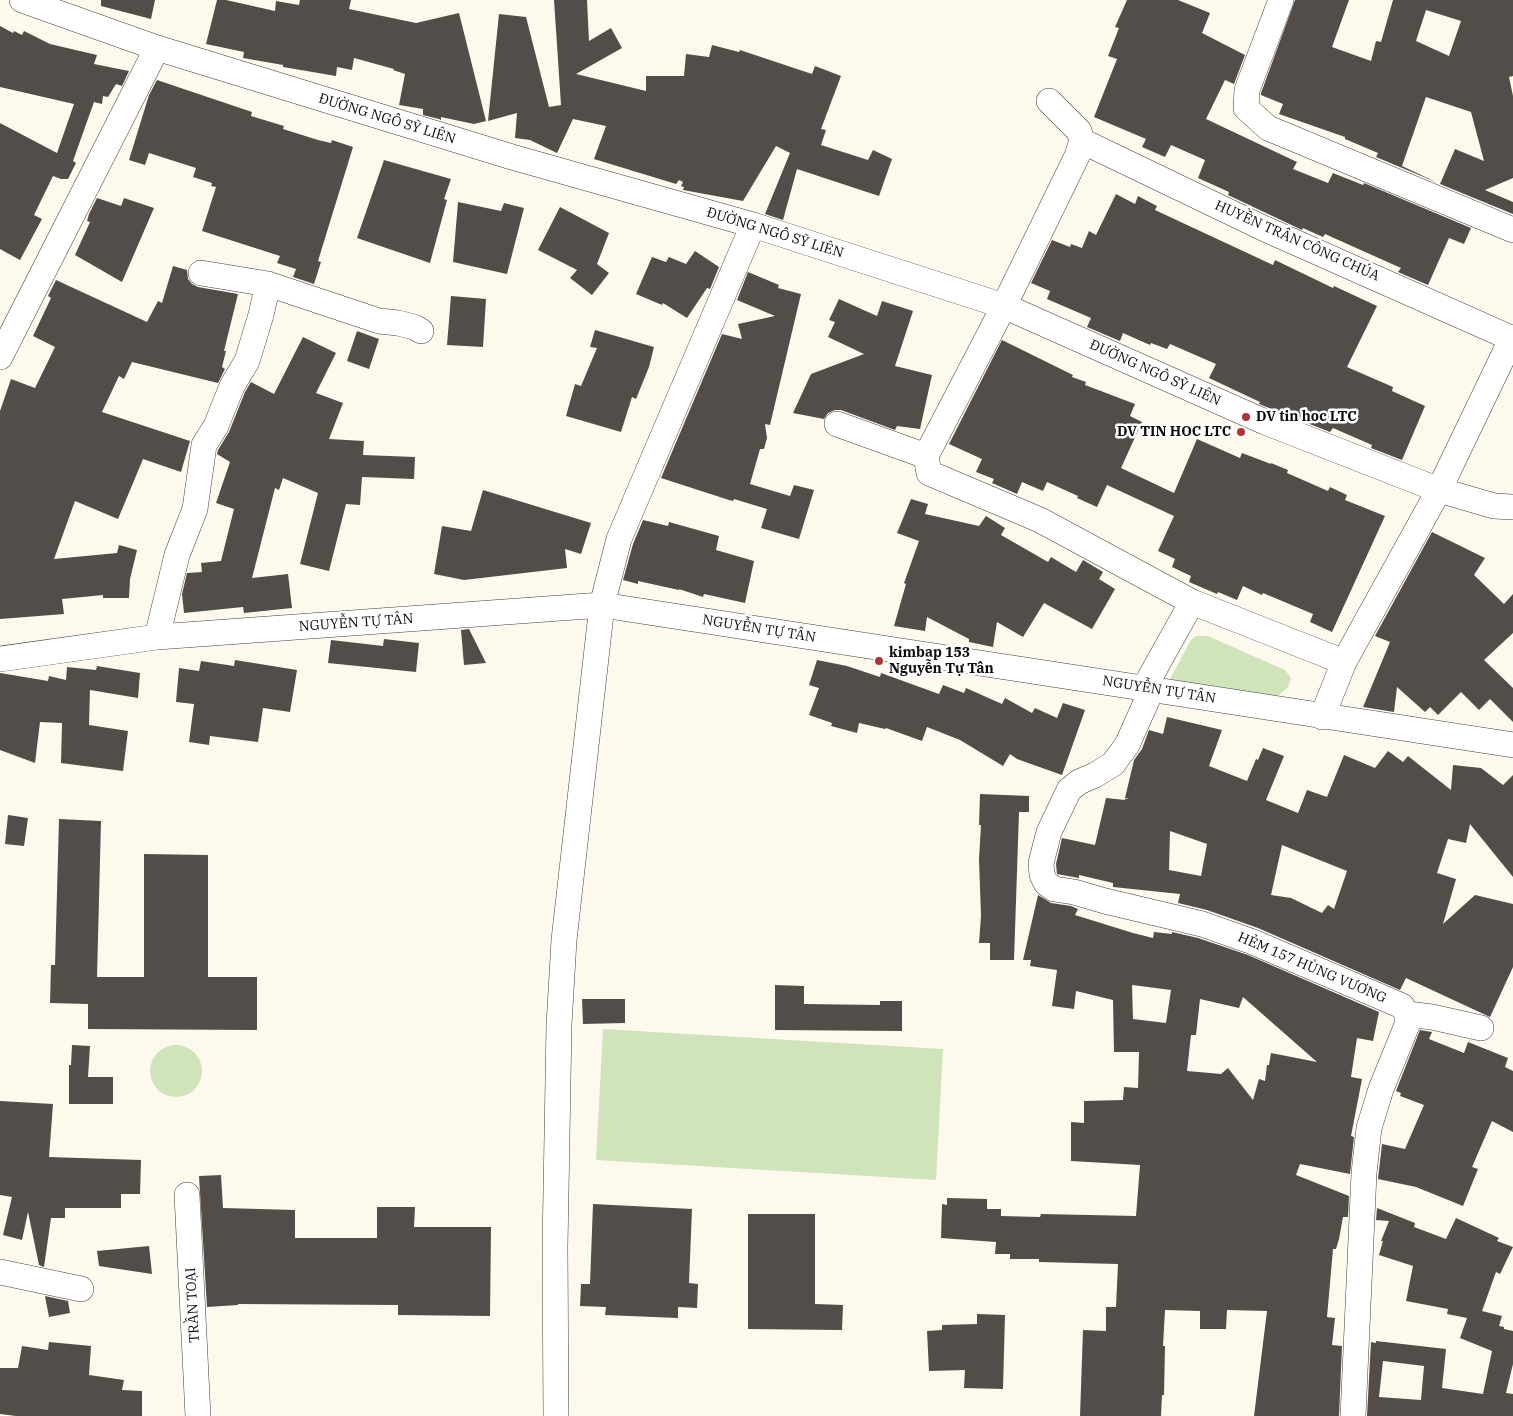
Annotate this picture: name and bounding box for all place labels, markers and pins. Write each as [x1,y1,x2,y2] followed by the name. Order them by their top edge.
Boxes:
[1256,409,1356,425] place label: DV tin hoc LTC
[1240,411,1252,423] marker: DV tin hoc LTC
[1117,424,1231,440] place label: DV TIN HOC LTC
[1235,426,1247,438] marker: DV TIN HOC LTC
[889,645,994,678] place label: kimbap 153 Nguyễn Tự Tân
[873,655,885,667] marker: kimbap 153 Nguyễn Tự Tân

